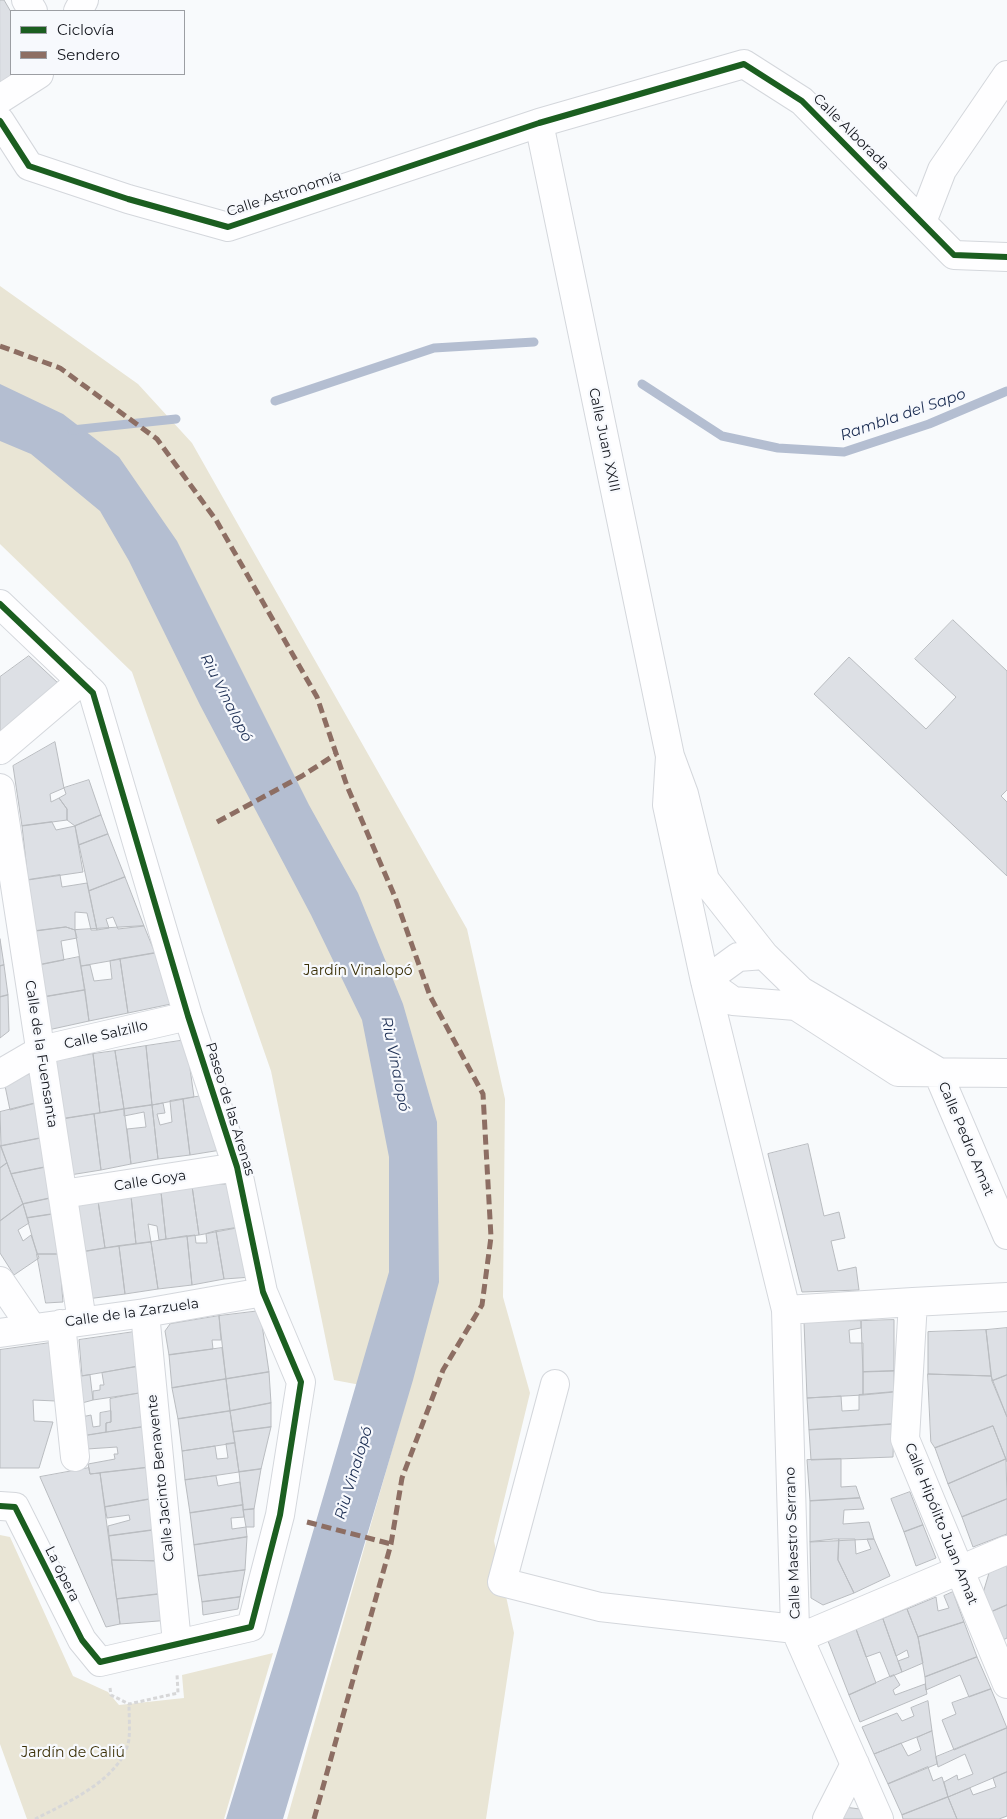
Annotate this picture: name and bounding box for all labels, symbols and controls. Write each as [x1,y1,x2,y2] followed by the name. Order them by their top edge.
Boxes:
[10,10,185,75] legend
[57,20,114,39] text: Ciclovía
[57,45,120,64] text: Sendero
[809,90,893,174] street label: Calle Alborada
[225,168,343,220] street label: Calle Astronomía
[838,385,968,445] water label: Rambla del Sapo
[585,386,623,494] street label: Calle Juan XXIII
[196,651,256,745] water label: Riu Vinalopó
[304,963,412,979] park label: Jardín Vinalopó
[21,979,61,1129] street label: Calle de la Fuensanta
[377,1015,413,1113] water label: Riu Vinalopó
[62,1017,150,1053] street label: Calle Salzillo
[202,1040,258,1178] street label: Paseo de las Arenas
[934,1079,998,1199] street label: Calle Pedro Amat
[113,1167,187,1195] street label: Calle Goya
[64,1295,200,1331] street label: Calle de la Zarzuela
[144,1394,178,1562] street label: Calle Jacinto Benavente
[331,1424,377,1522] water label: Riu Vinalopó
[901,1441,981,1607] street label: Calle Hipólito Juan Amat
[782,1467,804,1619] street label: Calle Maestro Serrano
[41,1543,83,1605] street label: La ópera
[21,1745,125,1761] park label: Jardín de Caliú

